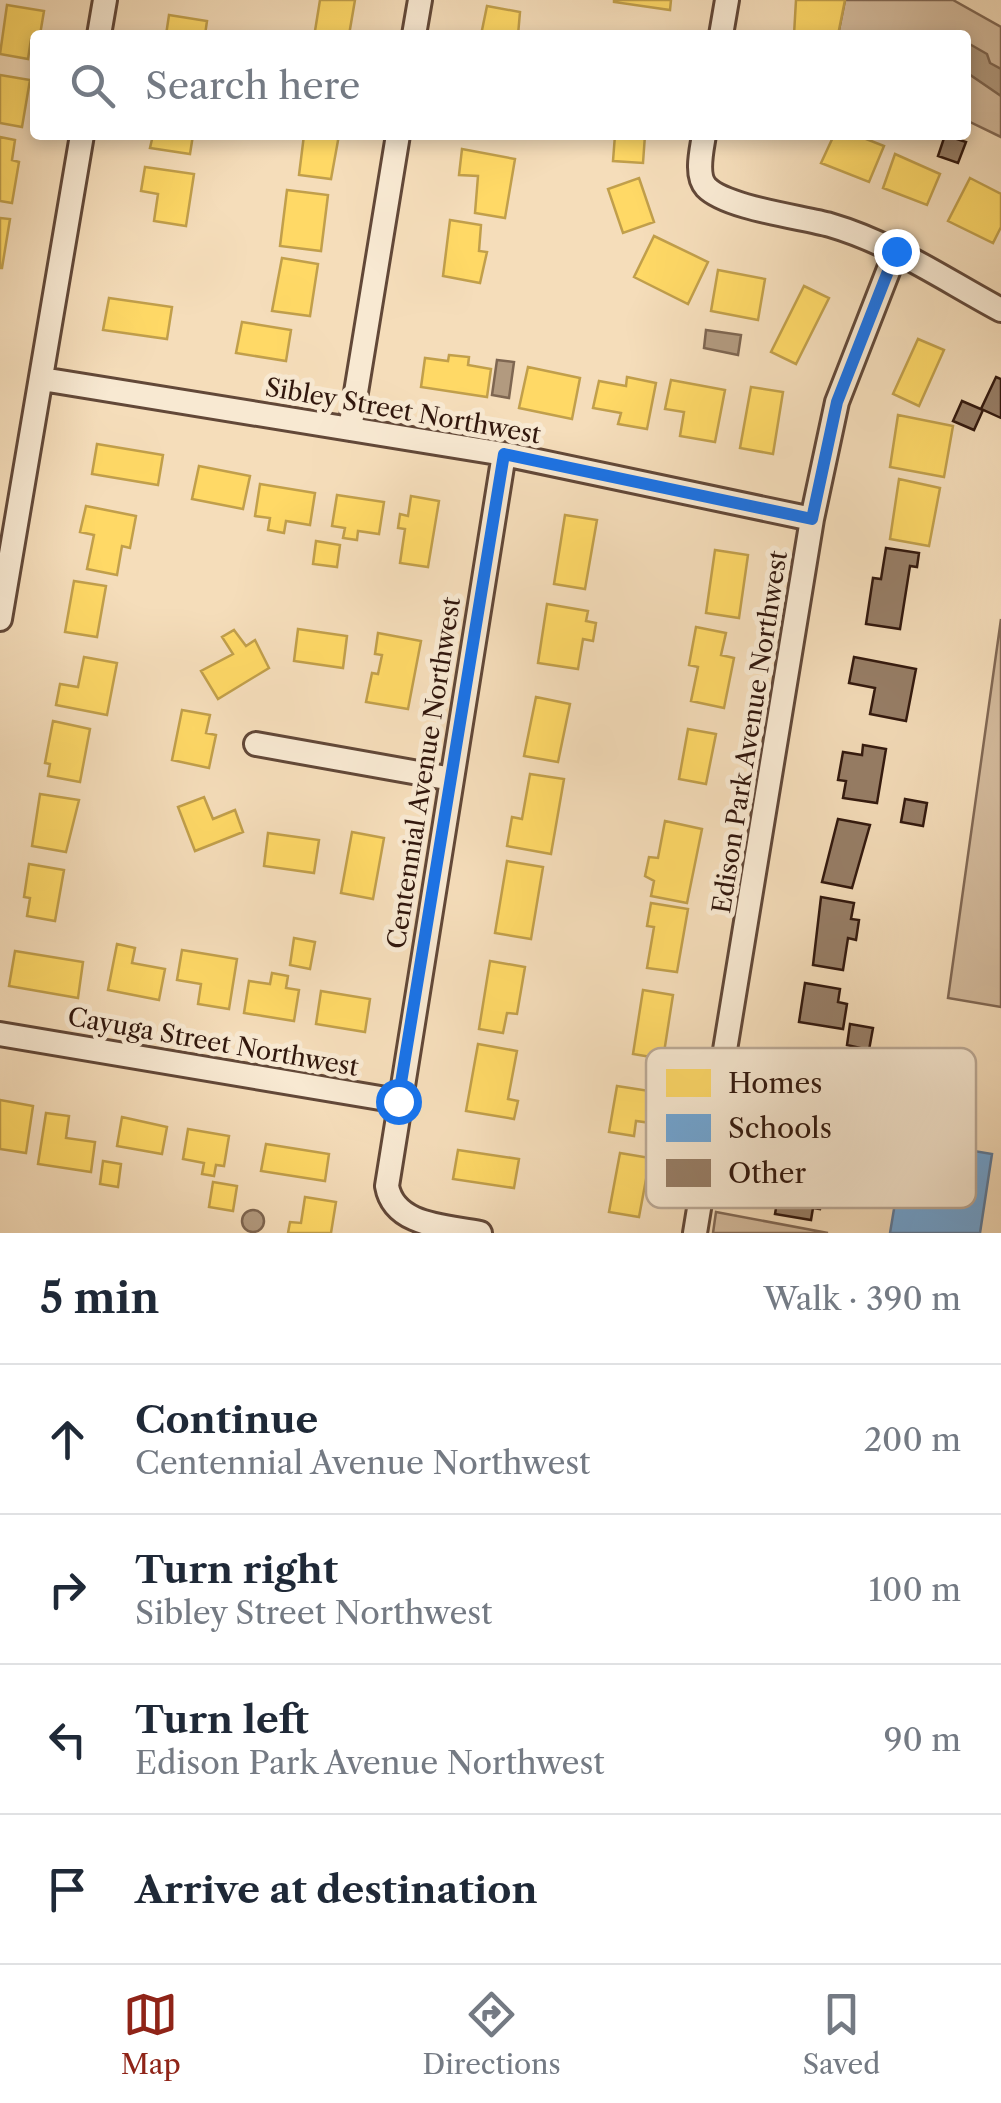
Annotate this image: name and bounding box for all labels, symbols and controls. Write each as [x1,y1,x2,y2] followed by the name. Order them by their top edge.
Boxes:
[30,30,971,140] search box
[65,58,120,113] icon: search
[145,62,360,109] text: Search here
[874,229,920,275] route end
[263,371,543,451] street label: Sibley Street Northwest
[706,548,794,916] street label: Edison Park Avenue Northwest
[381,595,467,951] street label: Centennial Avenue Northwest
[65,1001,361,1083] street label: Cayuga Street Northwest
[646,1048,976,1208] legend
[728,1066,822,1100] text: Homes
[376,1079,422,1125] route start
[728,1111,832,1145] text: Schools
[728,1156,806,1190] text: Other
[40,1272,159,1324] text: 5 min
[764,1279,961,1318] text: Walk · 390 m
[135,1396,318,1443] text: Continue
[40,1412,95,1467] icon: ahead
[864,1420,961,1459] text: 200 m
[135,1443,590,1482] text: Centennial Avenue Northwest
[135,1546,338,1593] text: Turn right
[40,1562,95,1617] icon: right
[869,1570,961,1609] text: 100 m
[135,1593,492,1632] text: Sibley Street Northwest
[135,1696,309,1743] text: Turn left
[40,1712,95,1767] icon: left
[884,1720,961,1759] text: 90 m
[135,1743,605,1782] text: Edison Park Avenue Northwest
[40,1862,95,1917] icon: arrive
[135,1866,538,1913] text: Arrive at destination
[121,1987,181,2081] tab: Map
[422,1987,561,2081] tab: Directions
[802,1987,880,2081] tab: Saved

